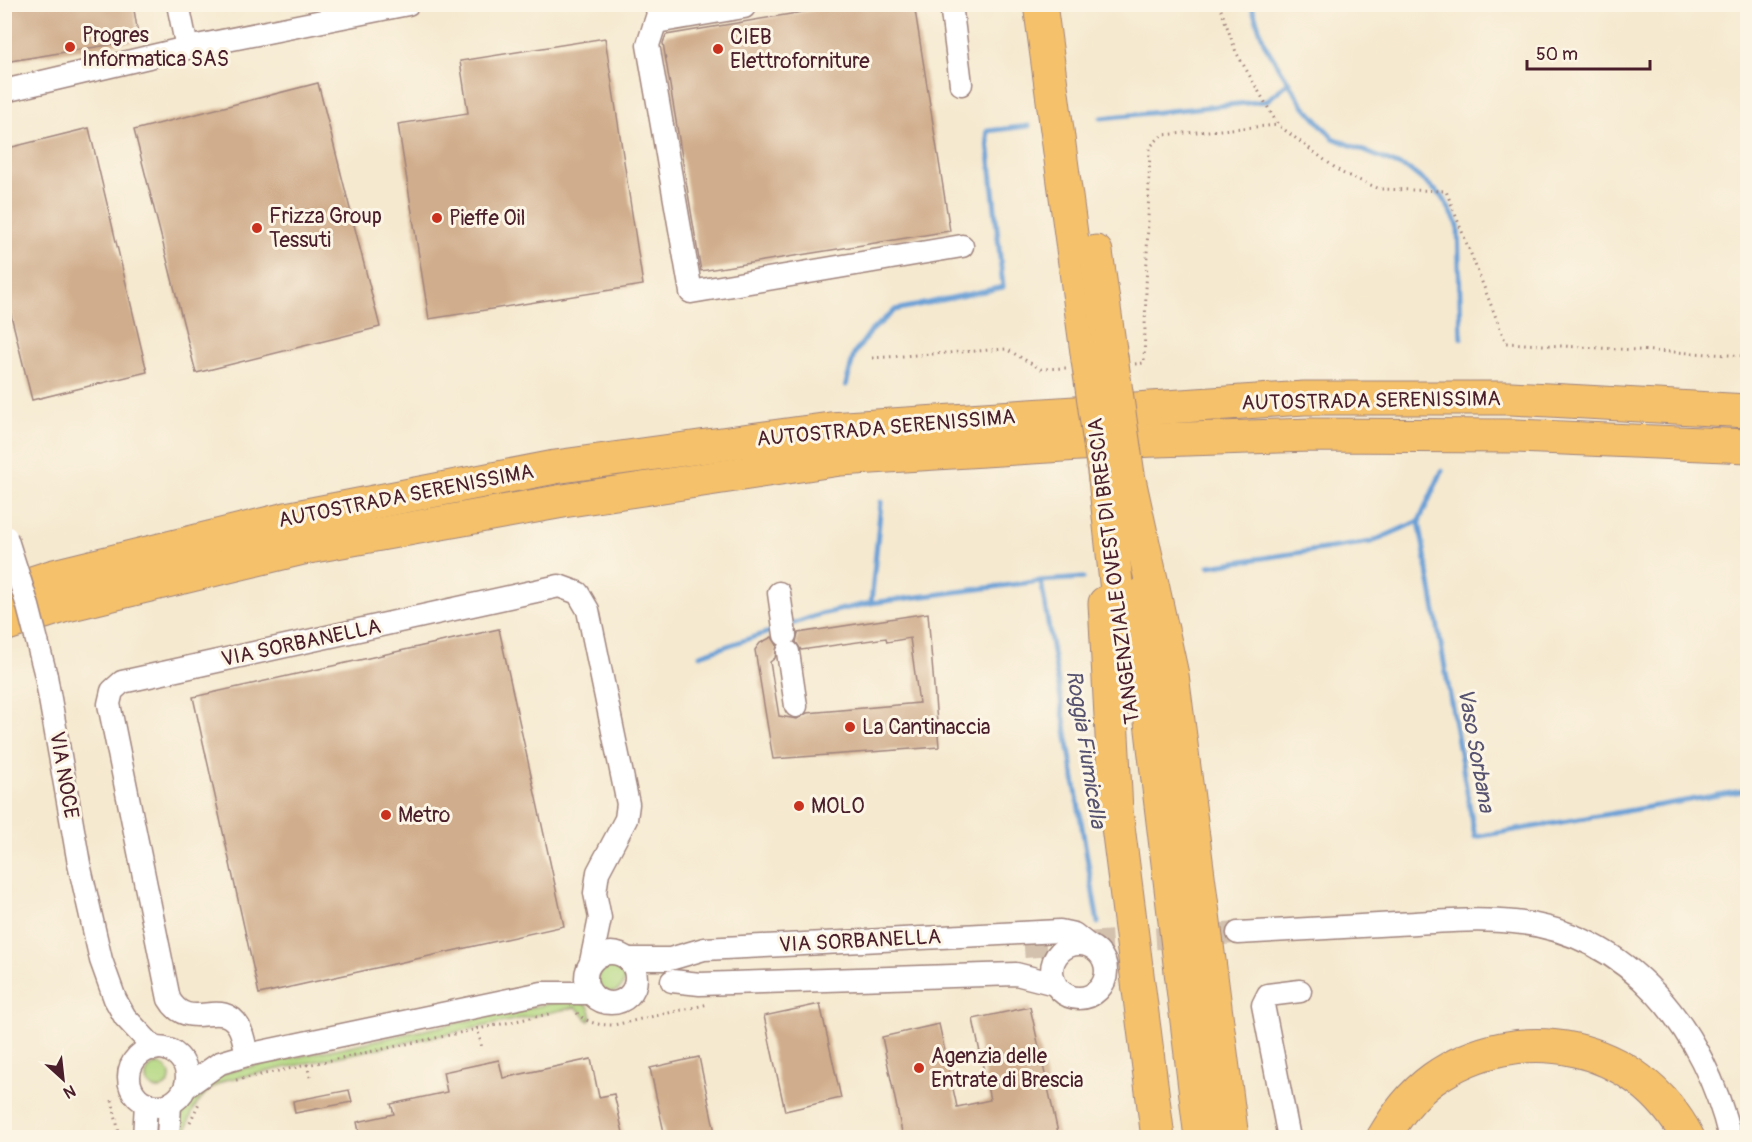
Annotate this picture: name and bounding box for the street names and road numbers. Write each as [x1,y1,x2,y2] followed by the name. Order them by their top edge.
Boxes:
[1241,385,1501,417] street label: AUTOSTRADA SERENISSIMA
[756,403,1016,453] street label: AUTOSTRADA SERENISSIMA
[1082,416,1146,726] street label: TANGENZIALE OVEST DI BRESCIA
[276,458,536,534] street label: AUTOSTRADA SERENISSIMA
[219,613,383,673] street label: VIA SORBANELLA
[43,729,85,821] street label: VIA NOCE
[778,923,942,959] street label: VIA SORBANELLA

